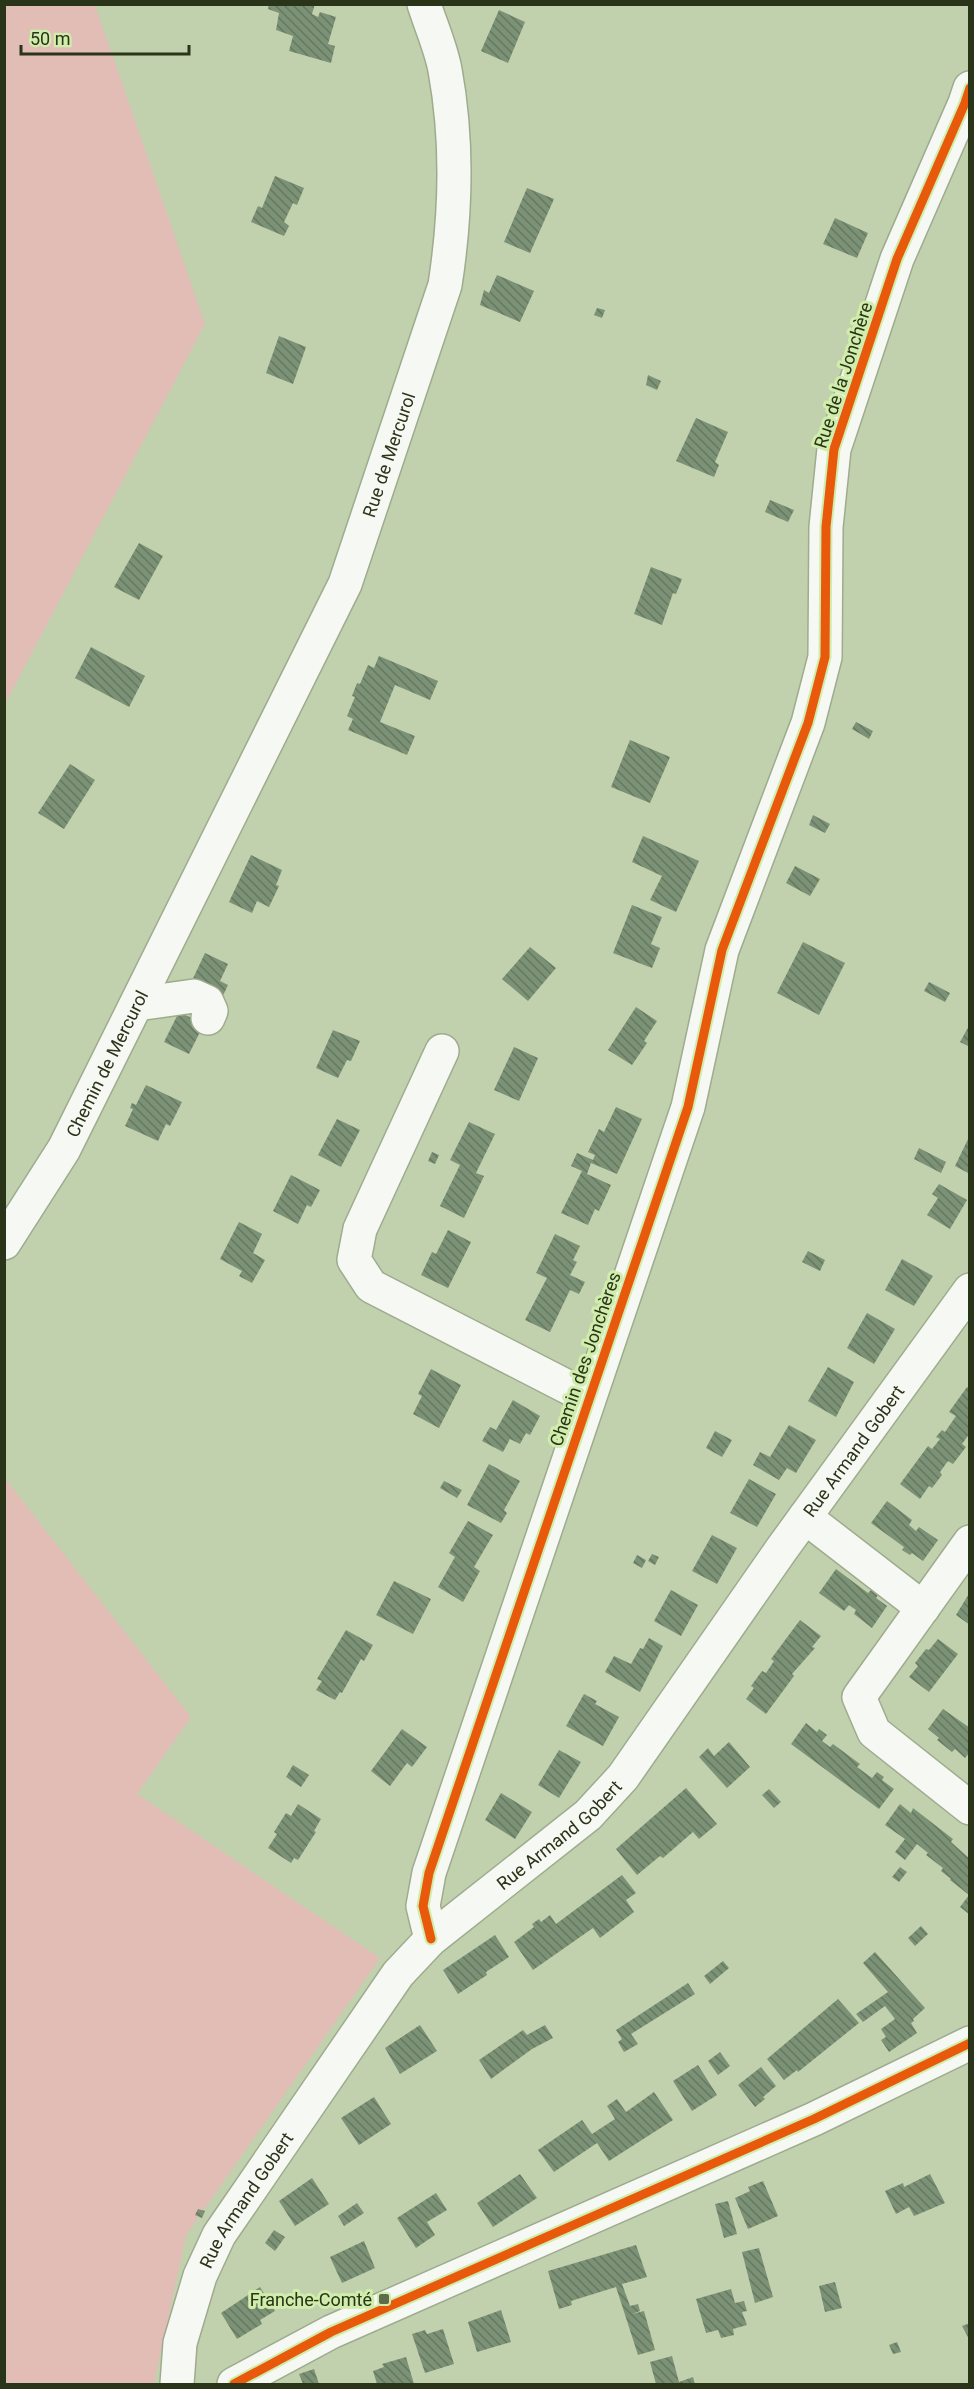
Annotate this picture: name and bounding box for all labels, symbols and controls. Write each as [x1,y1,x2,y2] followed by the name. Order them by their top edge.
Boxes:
[21,18,189,56] scale bar
[30,28,70,49] text: 50 m
[809,299,877,451] street label: Rue de la Jonchère
[358,389,419,520] street label: Rue de Mercurol
[61,987,152,1140] street label: Chemin de Mercurol
[545,1269,625,1449] street label: Chemin des Jonchères
[798,1381,908,1521] street label: Rue Armand Gobert
[492,1775,626,1894] street label: Rue Armand Gobert
[195,2128,297,2271] street label: Rue Armand Gobert
[250,2289,372,2310] place label: Franche-Comté
[377,2292,391,2306] marker: Franche-Comté

